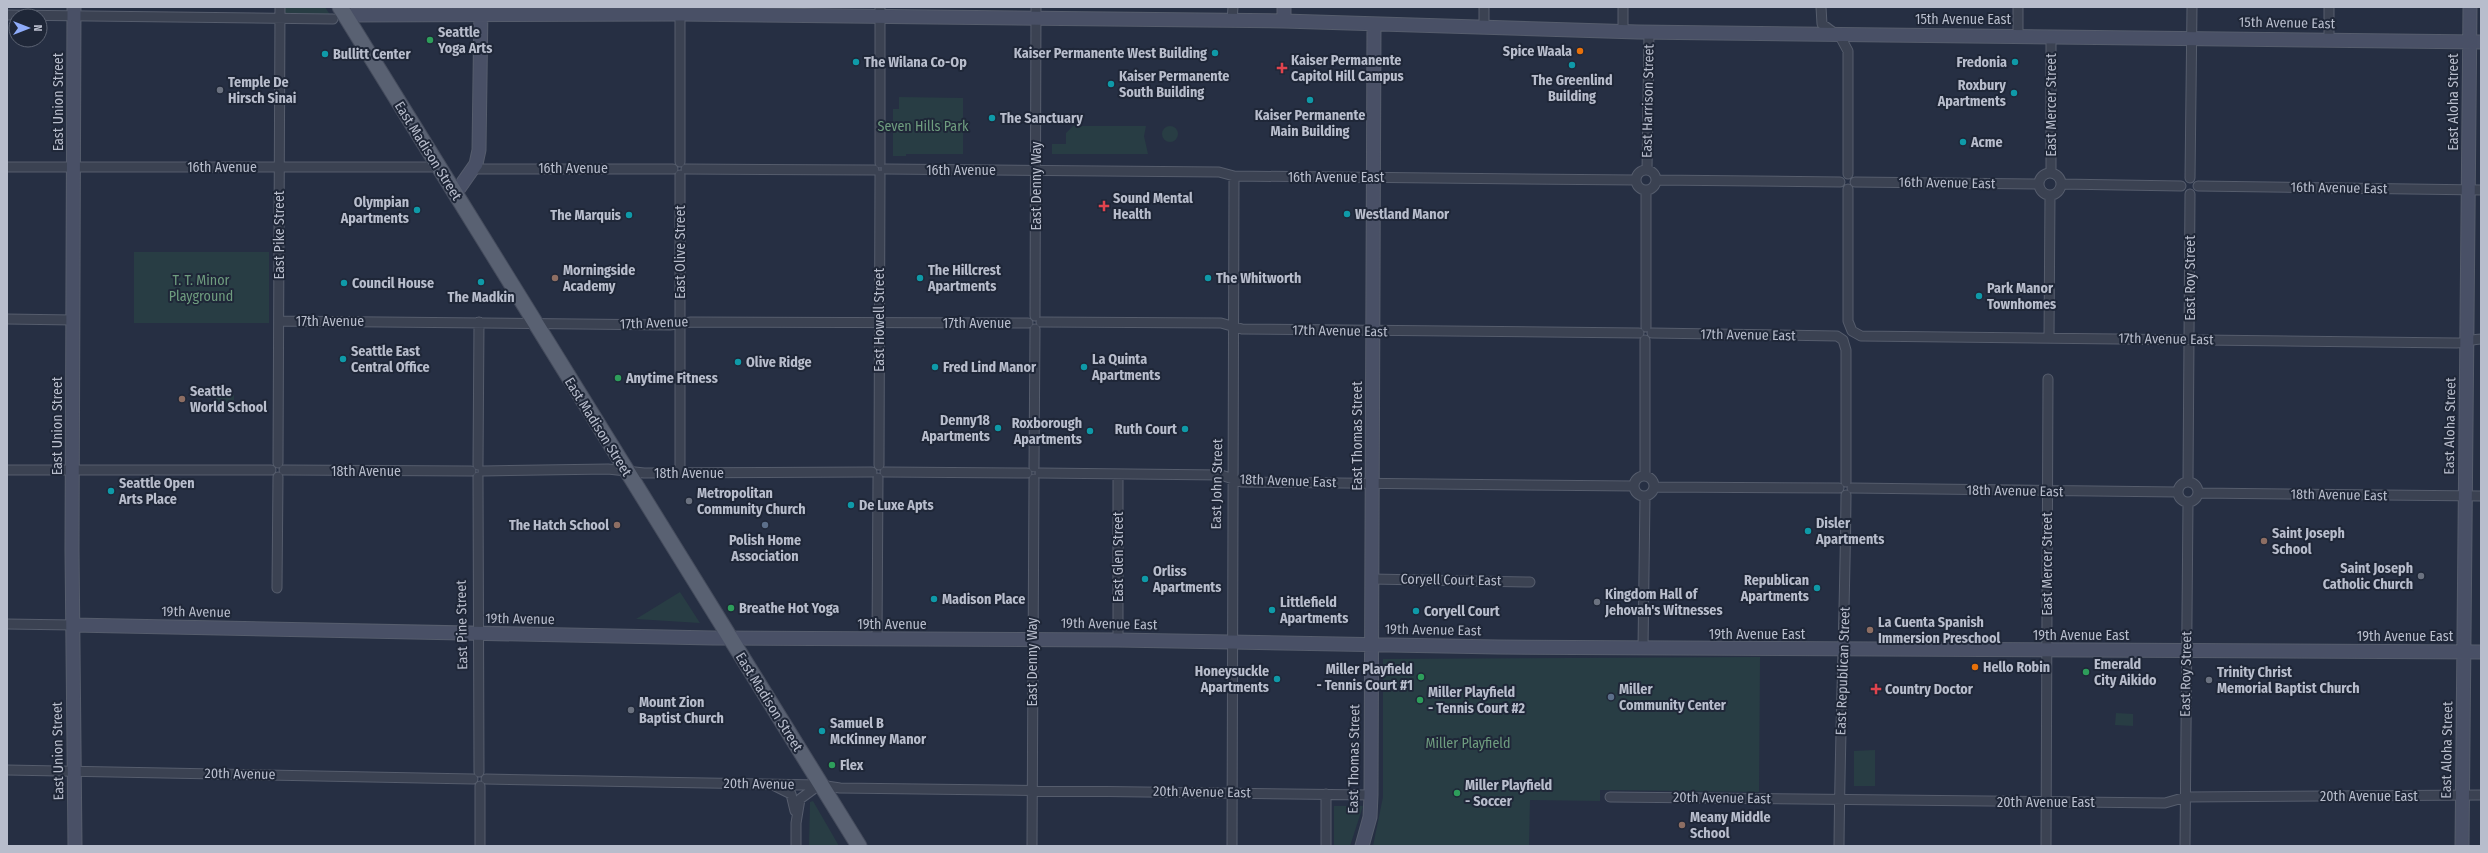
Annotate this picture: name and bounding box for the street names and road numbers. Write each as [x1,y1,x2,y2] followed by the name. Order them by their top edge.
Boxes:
[1915,11,2011,28] street label: 15th Avenue East
[2239,14,2336,32] street label: 15th Avenue East
[1639,43,1658,158] street label: East Harrison Street
[50,52,67,151] street label: East Union Street
[2043,53,2060,157] street label: East Mercer Street
[2445,53,2462,151] street label: East Aloha Street
[391,98,465,204] street label: East Madison Street
[1028,141,1045,231] street label: East Denny Way
[187,159,257,176] street label: 16th Avenue
[538,160,608,177] street label: 16th Avenue
[926,162,996,179] street label: 16th Avenue
[1288,169,1385,186] street label: 16th Avenue East
[1898,174,1996,192] street label: 16th Avenue East
[2290,179,2388,197] street label: 16th Avenue East
[271,190,288,279] street label: East Pike Street
[672,205,689,299] street label: East Olive Street
[2182,235,2199,321] street label: East Roy Street
[871,268,888,372] street label: East Howell Street
[296,313,364,330] street label: 17th Avenue
[619,313,689,333] street label: 17th Avenue
[943,315,1011,332] street label: 17th Avenue
[1292,322,1388,340] street label: 17th Avenue East
[1700,326,1796,344] street label: 17th Avenue East
[2118,330,2214,348] street label: 17th Avenue East
[561,374,635,480] street label: East Madison Street
[49,376,66,475] street label: East Union Street
[2441,377,2459,475] street label: East Aloha Street
[1349,381,1366,491] street label: East Thomas Street
[1208,438,1226,529] street label: East John Street
[331,463,401,480] street label: 18th Avenue
[654,465,724,482] street label: 18th Avenue
[1239,471,1337,491] street label: 18th Avenue East
[1966,482,2064,500] street label: 18th Avenue East
[2290,486,2388,504] street label: 18th Avenue East
[1110,511,1127,602] street label: East Glen Street
[2039,512,2056,616] street label: East Mercer Street
[1400,571,1502,589] street label: Coryell Court East
[453,580,471,670] street label: East Pine Street
[161,603,231,621] street label: 19th Avenue
[1832,606,1854,736] street label: East Republican Street
[485,610,555,628] street label: 19th Avenue
[1061,615,1158,633] street label: 19th Avenue East
[857,616,927,633] street label: 19th Avenue
[1024,617,1041,707] street label: East Denny Way
[1385,621,1482,639] street label: 19th Avenue East
[1709,626,1806,643] street label: 19th Avenue East
[2033,627,2130,644] street label: 19th Avenue East
[2357,628,2454,645] street label: 19th Avenue East
[2177,631,2195,717] street label: East Roy Street
[732,649,806,755] street label: East Madison Street
[49,701,67,800] street label: East Union Street
[2438,701,2456,799] street label: East Aloha Street
[1345,704,1363,814] street label: East Thomas Street
[204,765,276,783] street label: 20th Avenue
[723,775,795,793] street label: 20th Avenue
[1153,783,1251,801] street label: 20th Avenue East
[2320,788,2418,805] street label: 20th Avenue East
[1673,789,1771,807] street label: 20th Avenue East
[1997,794,2095,811] street label: 20th Avenue East

